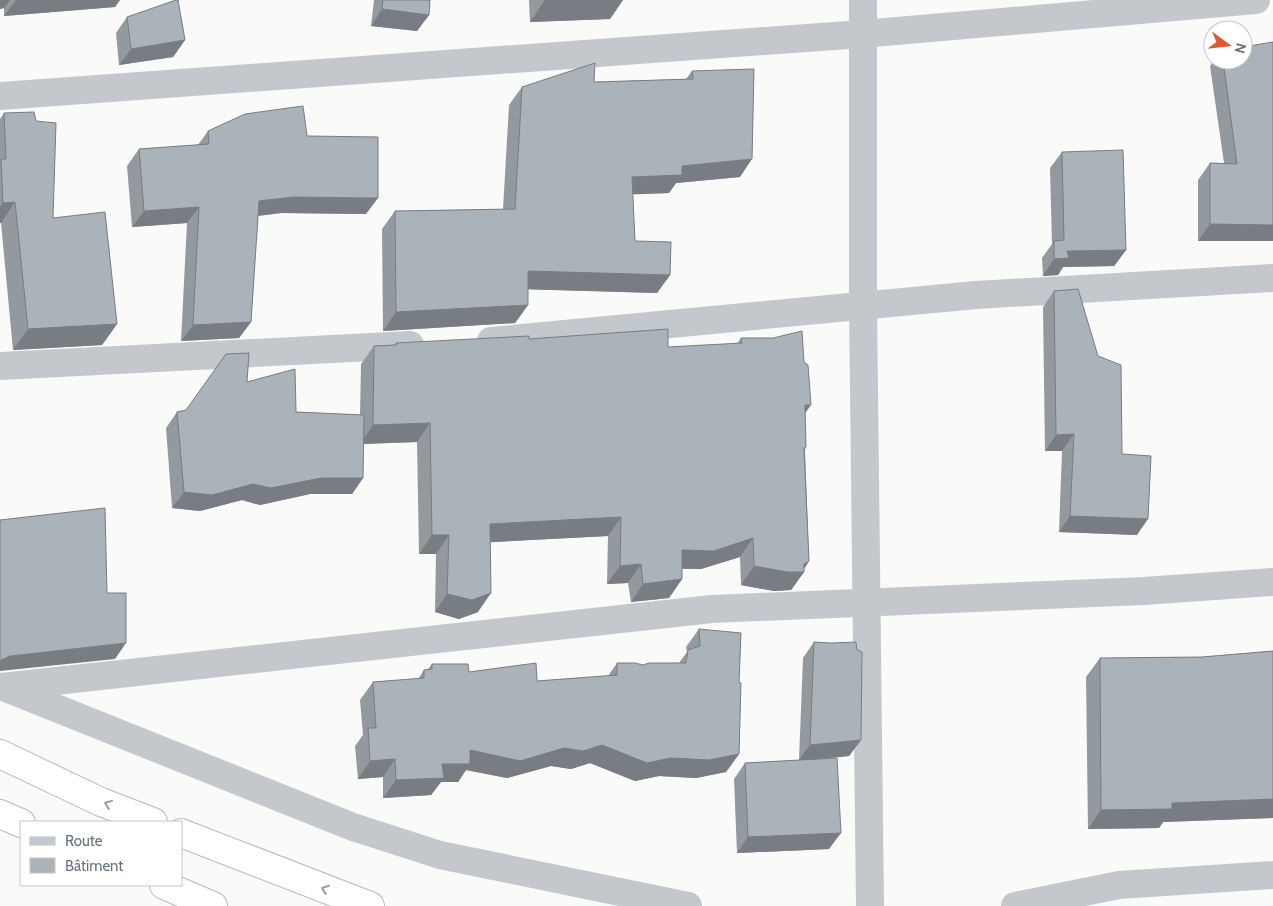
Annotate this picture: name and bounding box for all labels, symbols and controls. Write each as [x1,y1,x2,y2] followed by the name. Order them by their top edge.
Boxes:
[1203,20,1253,70] north arrow
[1231,41,1251,55] text: N
[104,800,113,811] one-way arrow
[20,821,182,886] legend
[65,832,103,850] text: Route
[65,857,123,875] text: Bâtiment
[321,885,330,895] one-way arrow

